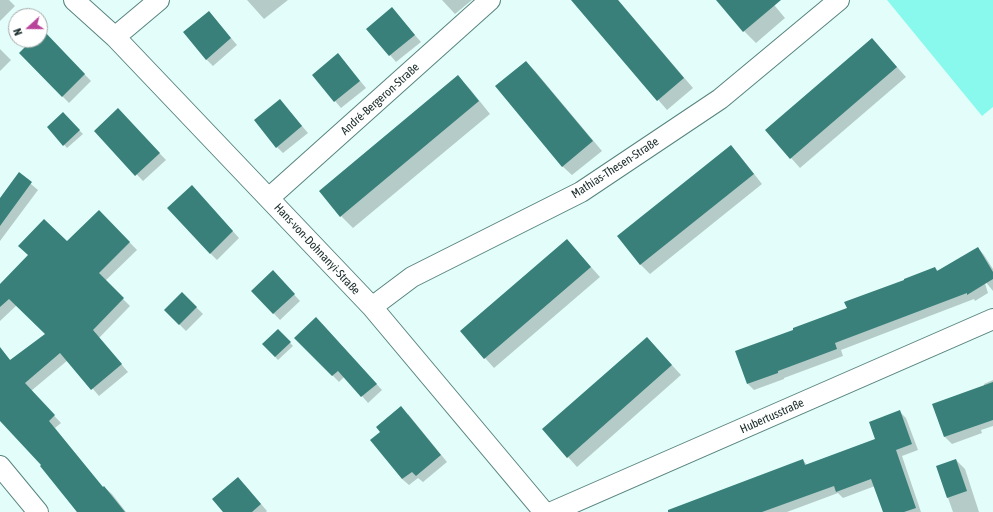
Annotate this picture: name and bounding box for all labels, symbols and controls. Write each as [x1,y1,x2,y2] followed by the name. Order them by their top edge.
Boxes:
[8,8,48,48] north arrow
[11,27,24,37] text: N
[338,60,422,138] street label: André-Bergeron-Straße
[569,134,661,202] street label: Mathias-Thesen-Straße
[271,200,363,298] street label: Hans-von-Dohnanyi-Straße
[738,395,806,437] street label: Hubertusstraße

